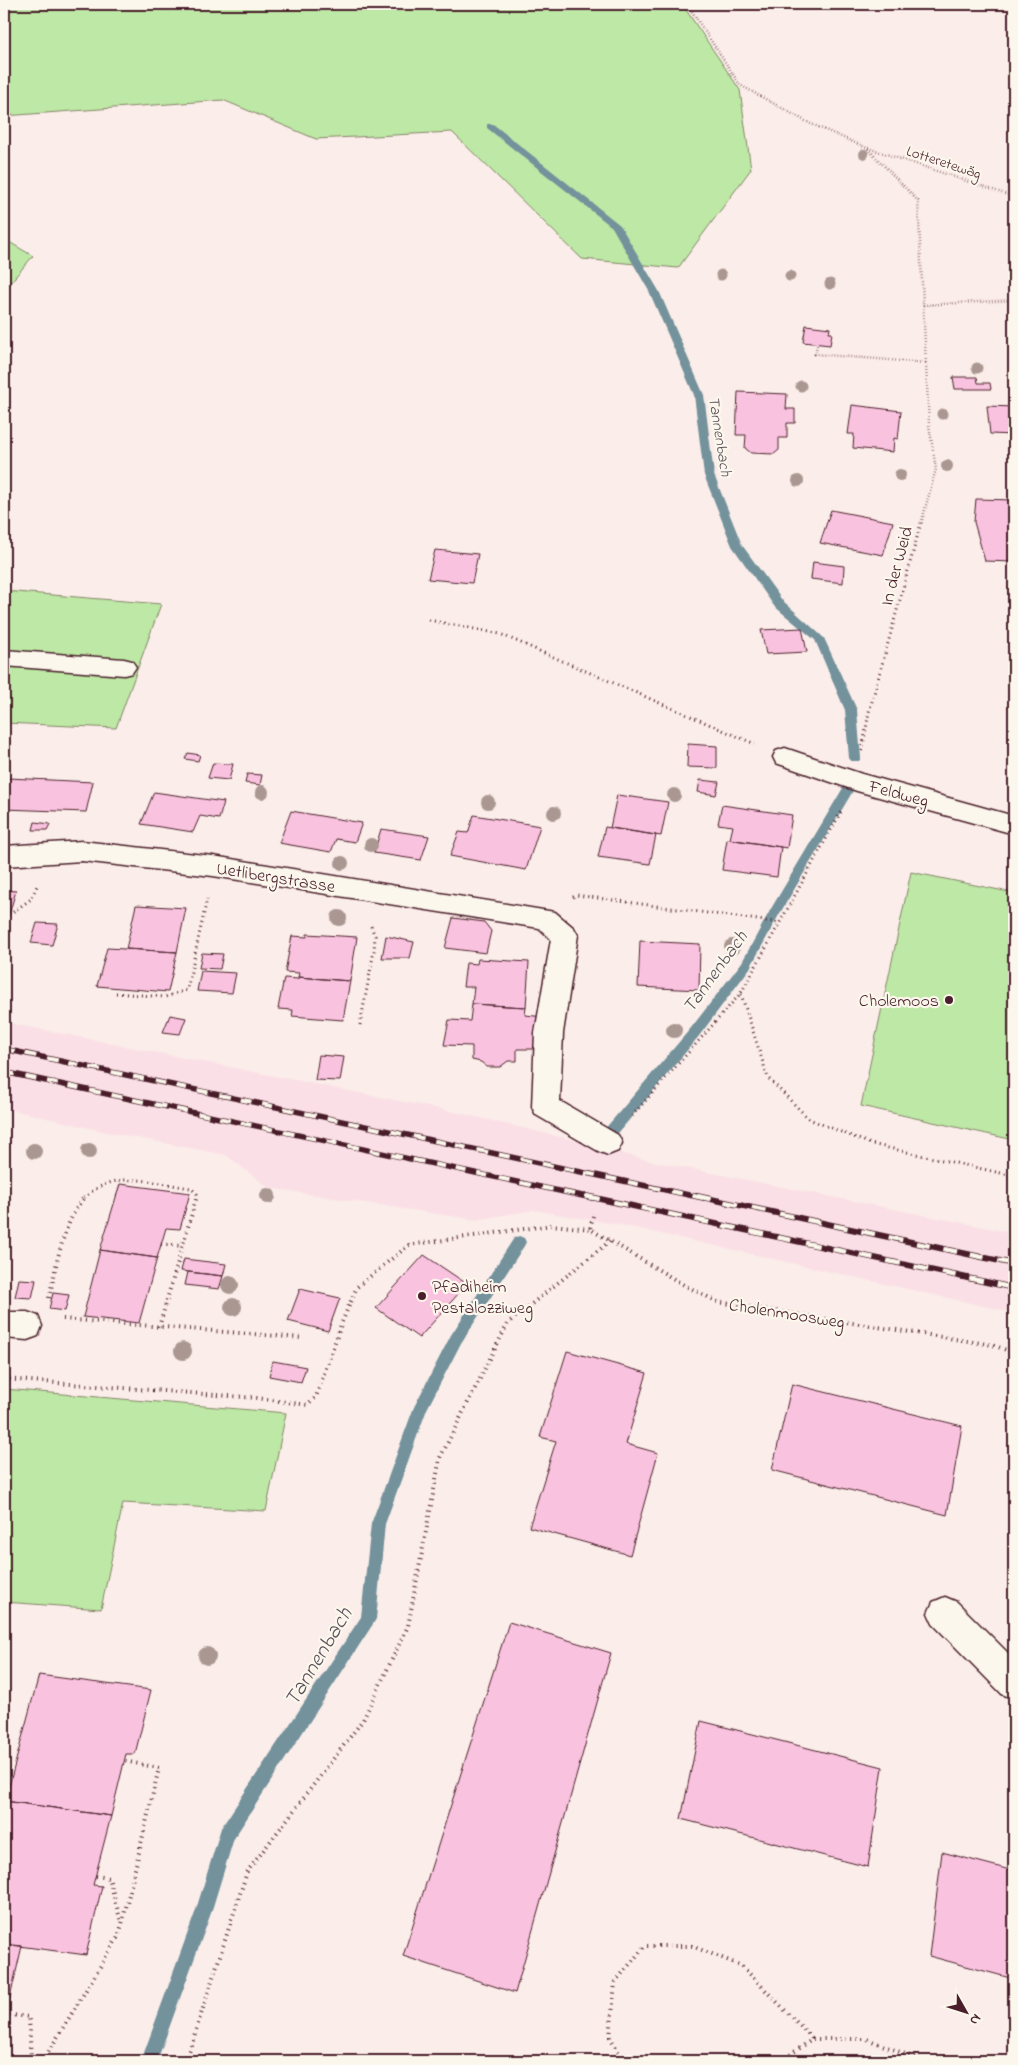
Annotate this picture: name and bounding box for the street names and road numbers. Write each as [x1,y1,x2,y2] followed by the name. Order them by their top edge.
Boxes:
[903,141,984,186] street label: Lotteretewäg
[875,524,921,609] street label: In der Weid
[865,774,931,816] street label: Feldweg
[214,857,338,902] street label: Uetlibergstrasse
[727,1293,847,1338] street label: Cholenmoosweg

